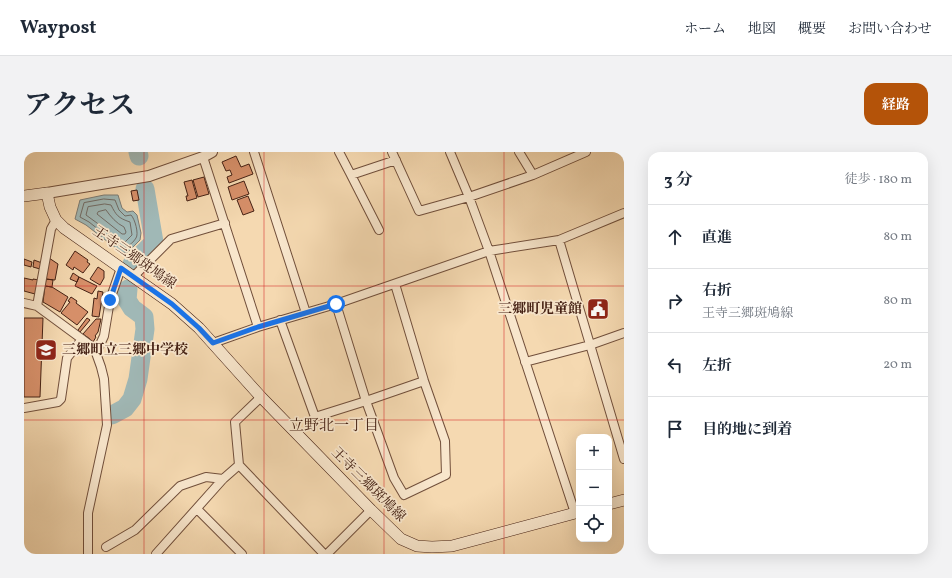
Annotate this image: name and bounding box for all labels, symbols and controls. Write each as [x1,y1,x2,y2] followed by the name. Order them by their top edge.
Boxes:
[20,15,96,41] text: Waypost
[684,20,726,39] text: ホーム
[748,20,776,39] text: 地図
[798,20,826,39] text: 概要
[848,20,932,39] text: お問い合わせ
[864,83,928,125] button: 経路
[24,87,135,126] text: アクセス
[664,169,693,192] text: 3 分
[845,171,912,189] text: 徒歩 · 180 m
[88,222,180,294] street label: 王寺三郷斑鳩線
[664,226,686,248] icon: ahead
[702,228,732,249] text: 直進
[883,228,912,246] text: 80 m
[702,281,732,302] text: 右折
[664,290,686,312] icon: right
[101,291,119,309] route end
[883,292,912,310] text: 80 m
[327,295,345,313] route start
[585,296,611,322] public building icon: 三郷町児童館
[498,300,582,319] place label: 三郷町児童館
[702,305,793,323] text: 王寺三郷斑鳩線
[33,337,59,363] school or university icon: 三郷町立三郷中学校
[62,341,188,360] place label: 三郷町立三郷中学校
[664,354,686,376] icon: left
[702,356,732,377] text: 左折
[883,356,912,374] text: 20 m
[289,416,379,437] district label: 立野北一丁目
[664,418,686,440] icon: arrive
[702,420,792,441] text: 目的地に到着
[576,434,612,542] map controls
[576,434,612,470] button: +
[327,444,409,526] street label: 王寺三郷斑鳩線
[576,470,612,506] button: −
[576,506,612,542] button: locate

